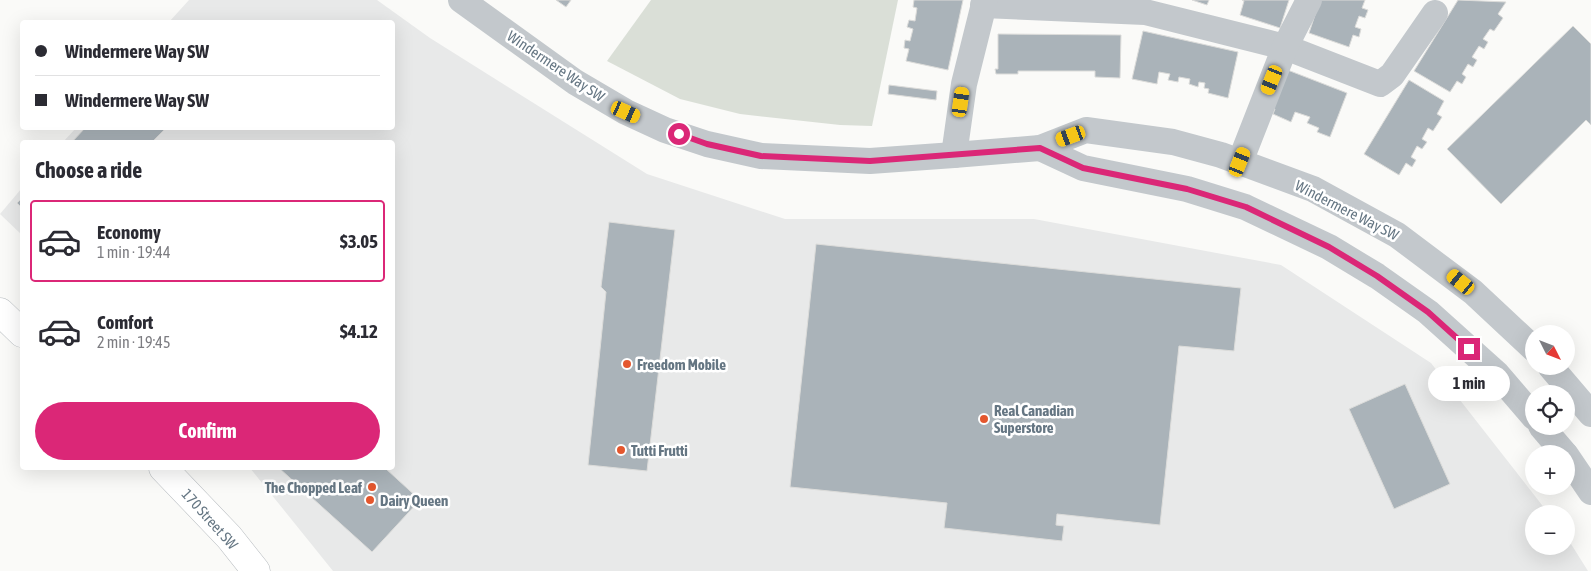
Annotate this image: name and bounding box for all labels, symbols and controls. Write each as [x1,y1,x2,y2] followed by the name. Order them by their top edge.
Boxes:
[504,27,608,105] street label: Windermere Way SW
[65,40,209,62] text: Windermere Way SW
[1259,63,1284,97] car
[951,86,970,118] car
[65,89,209,111] text: Windermere Way SW
[609,99,642,125] car
[668,123,690,145] route start
[1054,124,1087,148] car
[1227,145,1252,179] car
[35,157,142,183] text: Choose a ride
[1293,177,1402,243] street label: Windermere Way SW
[37,219,82,264] icon: car
[97,221,161,243] text: Economy
[340,230,378,252] text: $3.05
[97,243,170,261] text: 1 min · 19:44
[1444,267,1477,297] car
[37,309,82,354] icon: car
[97,311,153,333] text: Comfort
[340,320,378,342] text: $4.12
[1525,325,1575,375] north arrow
[1525,325,1575,555] map controls
[97,333,170,351] text: 2 min · 19:45
[1458,338,1480,360] route end
[637,356,726,373] place label: Freedom Mobile
[621,358,633,370] marker: Freedom Mobile
[1428,366,1510,402] callout: 1 min
[1453,374,1485,392] text: 1 min
[1525,385,1575,435] button: locate
[35,402,380,460] button: Confirm
[994,402,1074,436] place label: Real Canadian Superstore
[978,413,990,425] marker: Real Canadian Superstore
[631,442,688,459] place label: Tutti Frutti
[615,444,627,456] marker: Tutti Frutti
[1525,445,1575,495] button: +
[265,479,363,496] place label: The Chopped Leaf
[366,481,378,493] marker: The Chopped Leaf
[178,485,242,553] street label: 170 Street SW
[380,492,448,509] place label: Dairy Queen
[364,494,376,506] marker: Dairy Queen
[1525,505,1575,555] button: −

